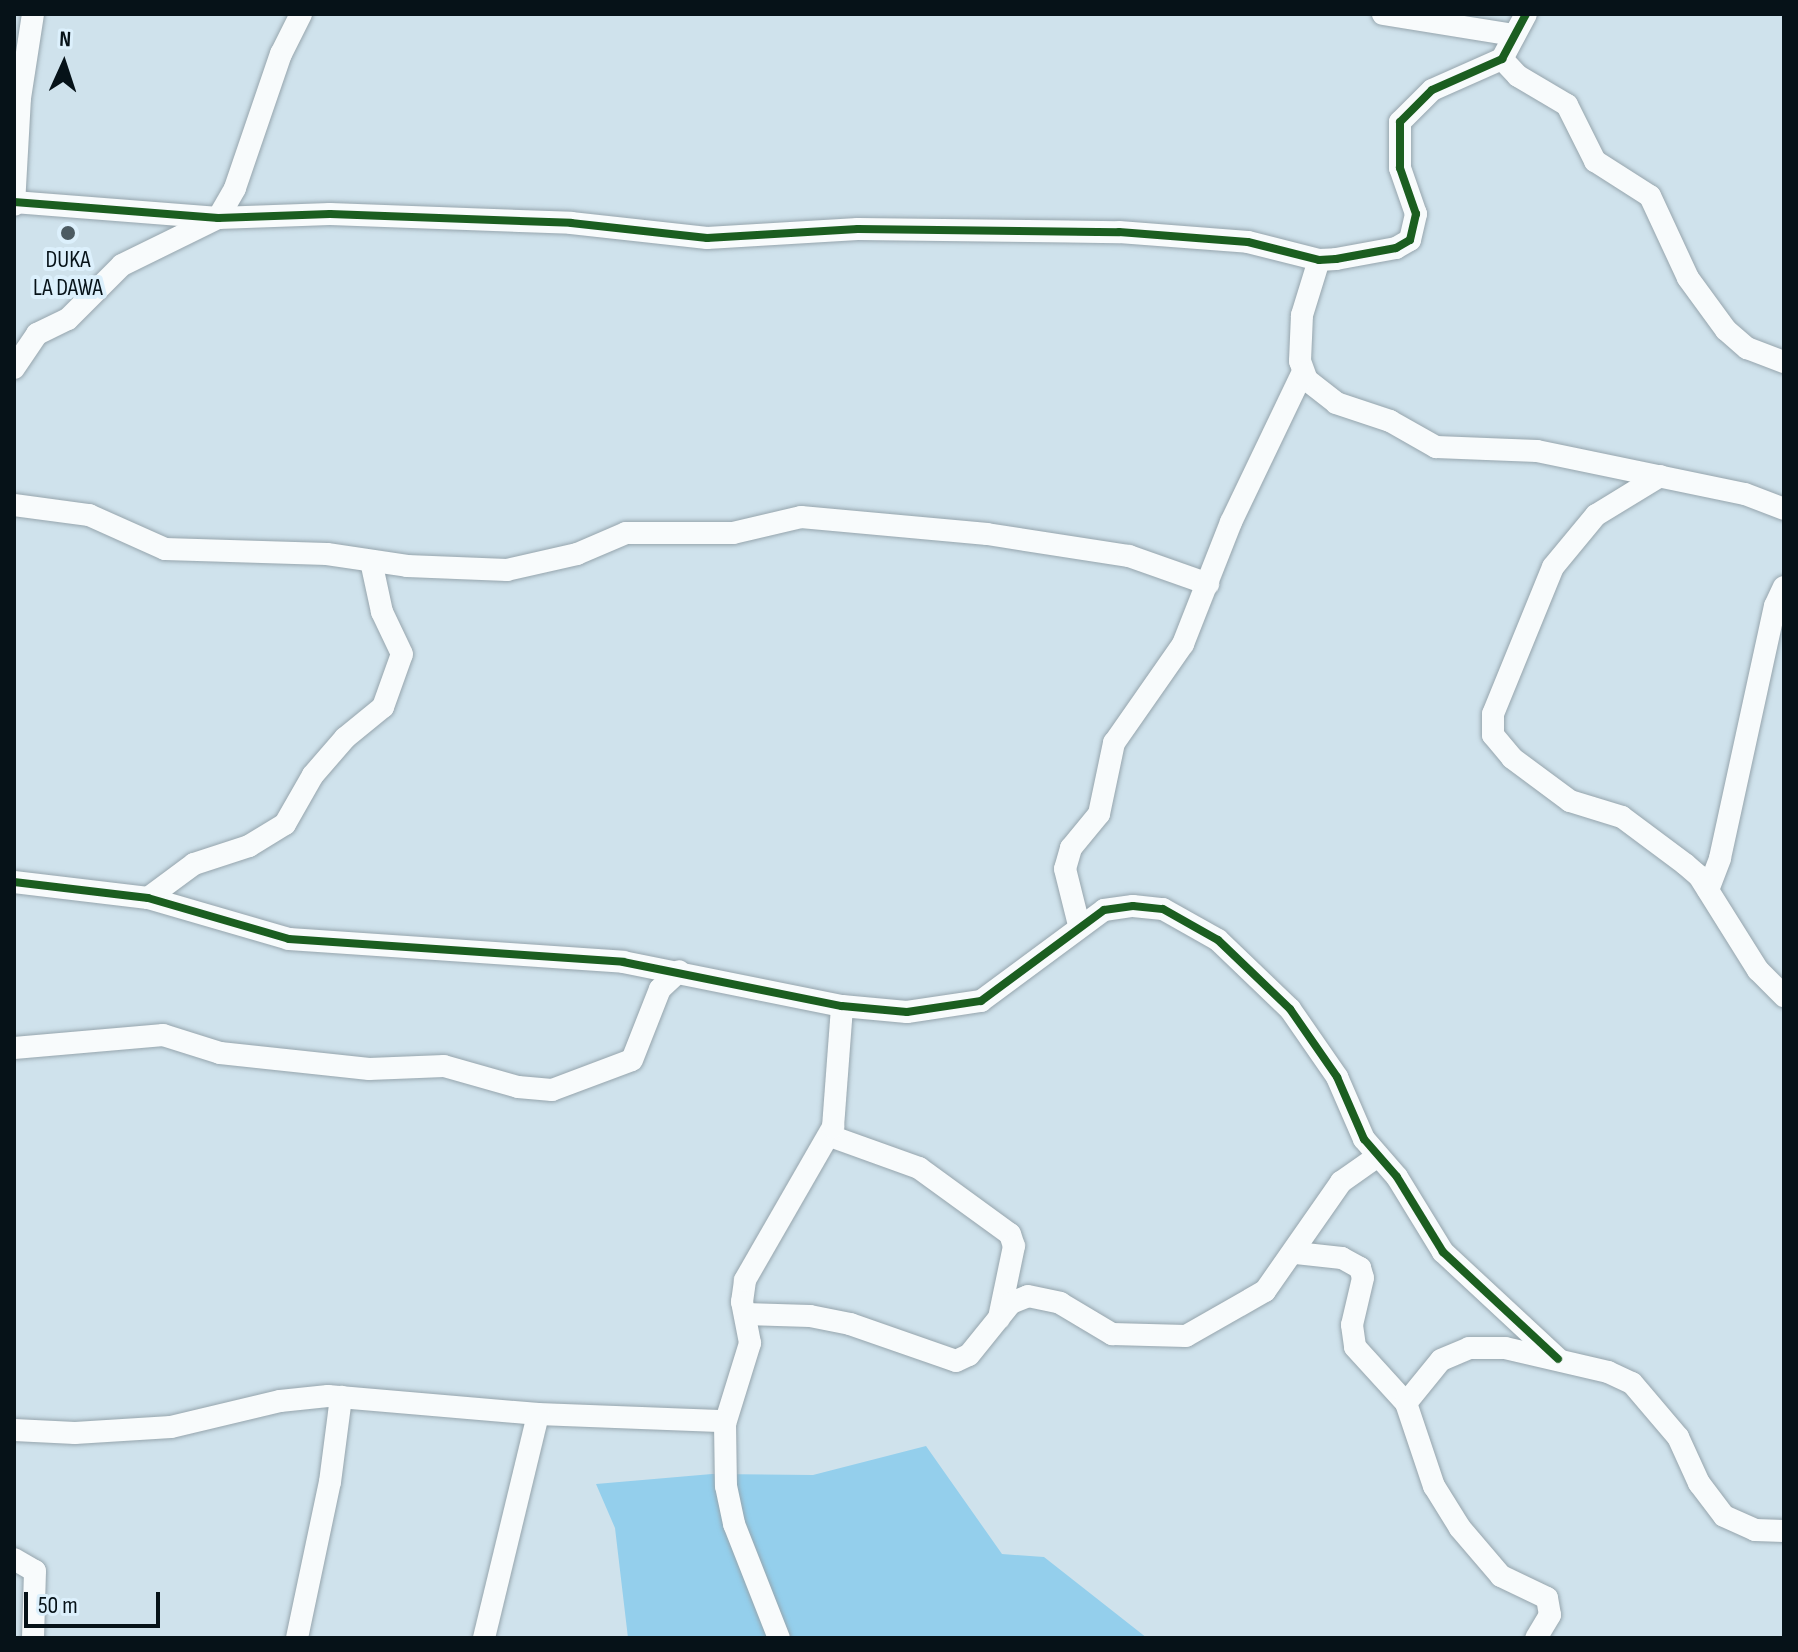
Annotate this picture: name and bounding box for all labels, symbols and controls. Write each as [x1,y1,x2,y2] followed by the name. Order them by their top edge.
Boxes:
[24,24,104,104] north arrow
[59,26,72,53] text: N
[59,224,77,242] marker: DUKA LA DAWA
[33,246,103,302] place label: DUKA LA DAWA
[28,1576,164,1626] scale bar
[38,1591,78,1620] text: 50 m

